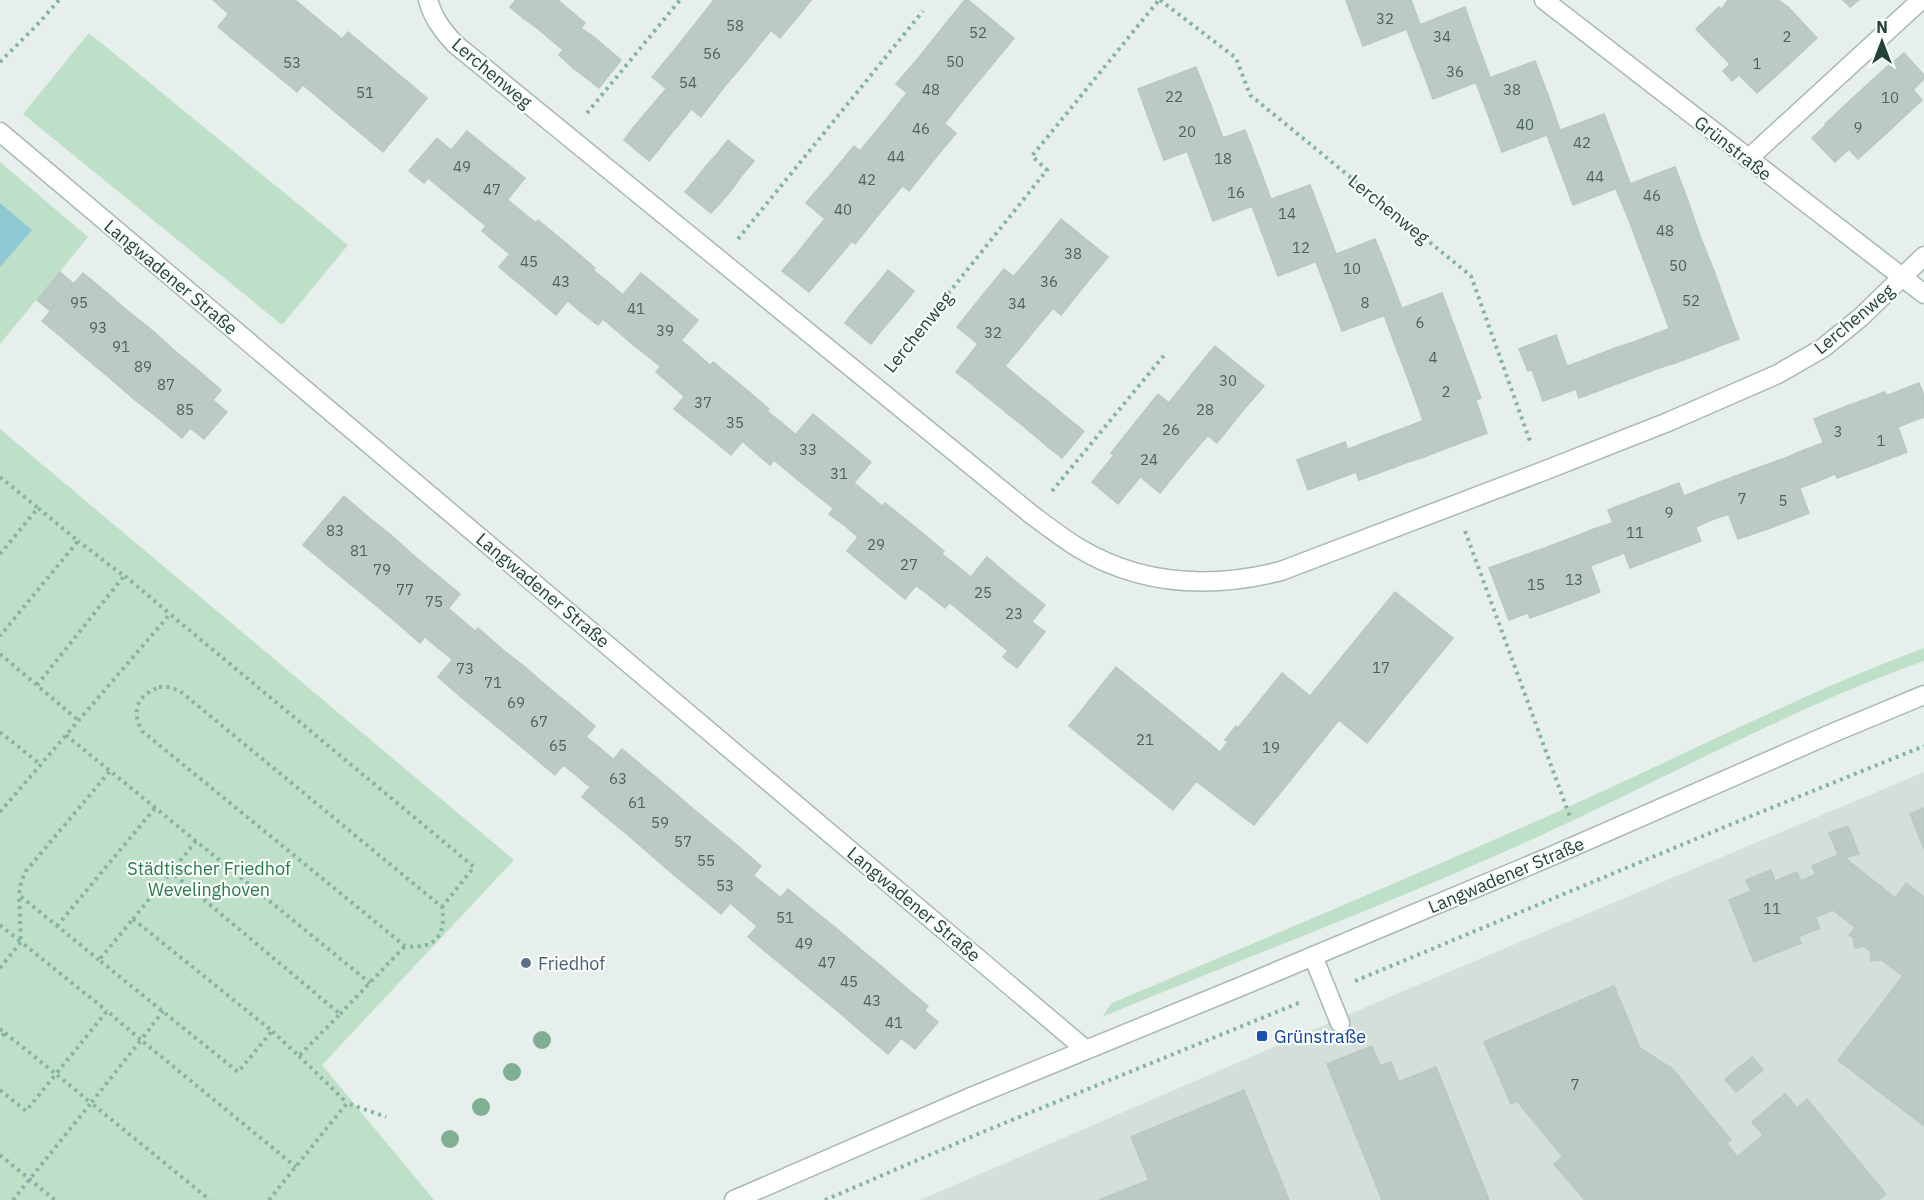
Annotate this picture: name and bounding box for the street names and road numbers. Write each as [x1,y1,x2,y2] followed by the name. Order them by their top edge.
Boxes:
[447,33,537,114] street label: Lerchenweg
[1690,111,1776,185] street label: Grünstraße
[1344,169,1435,249] street label: Lerchenweg
[100,214,243,340] street label: Langwadener Straße
[1809,278,1899,359] street label: Lerchenweg
[878,286,958,377] street label: Lerchenweg
[472,527,615,653] street label: Langwadener Straße
[1425,832,1588,918] street label: Langwadener Straße
[843,841,986,967] street label: Langwadener Straße

